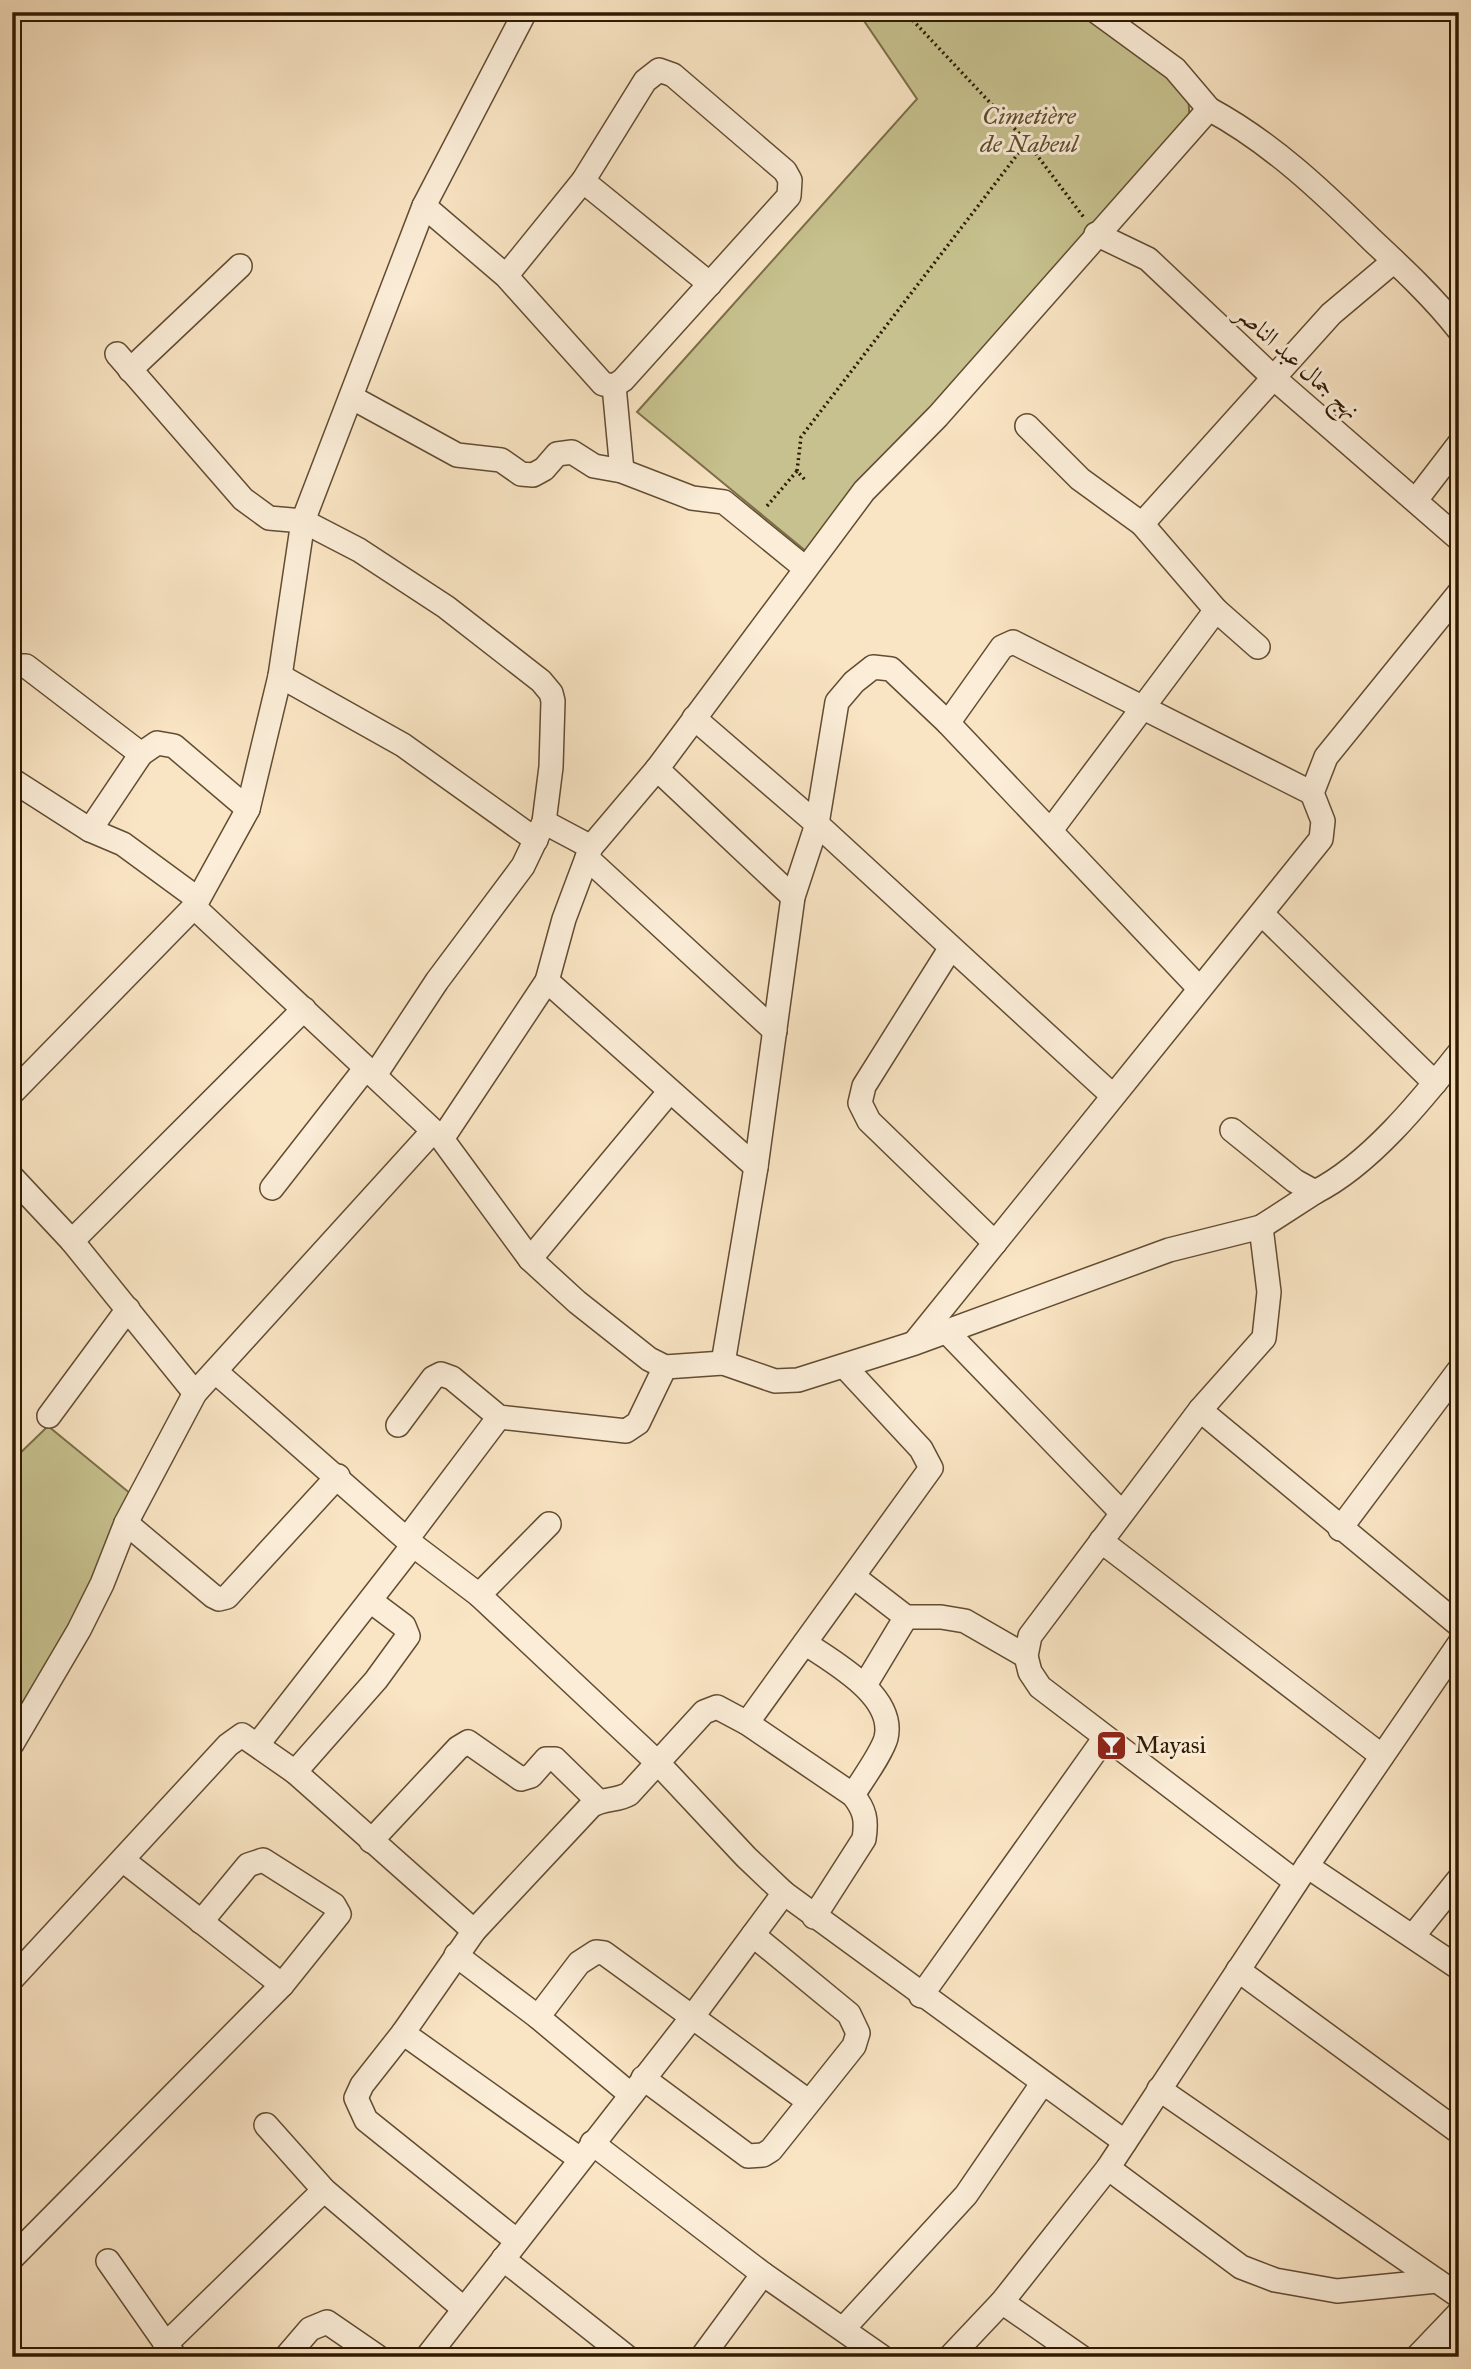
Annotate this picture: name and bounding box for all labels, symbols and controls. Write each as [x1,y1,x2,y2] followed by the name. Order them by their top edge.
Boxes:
[979,101,1080,159] park label: Cimetière de Nabeul
[1224,296,1366,430] street label: نهج جمال عبد الناصر
[1095,1728,1129,1762] bar icon: Mayasi
[1135,1730,1207,1760] place label: Mayasi

